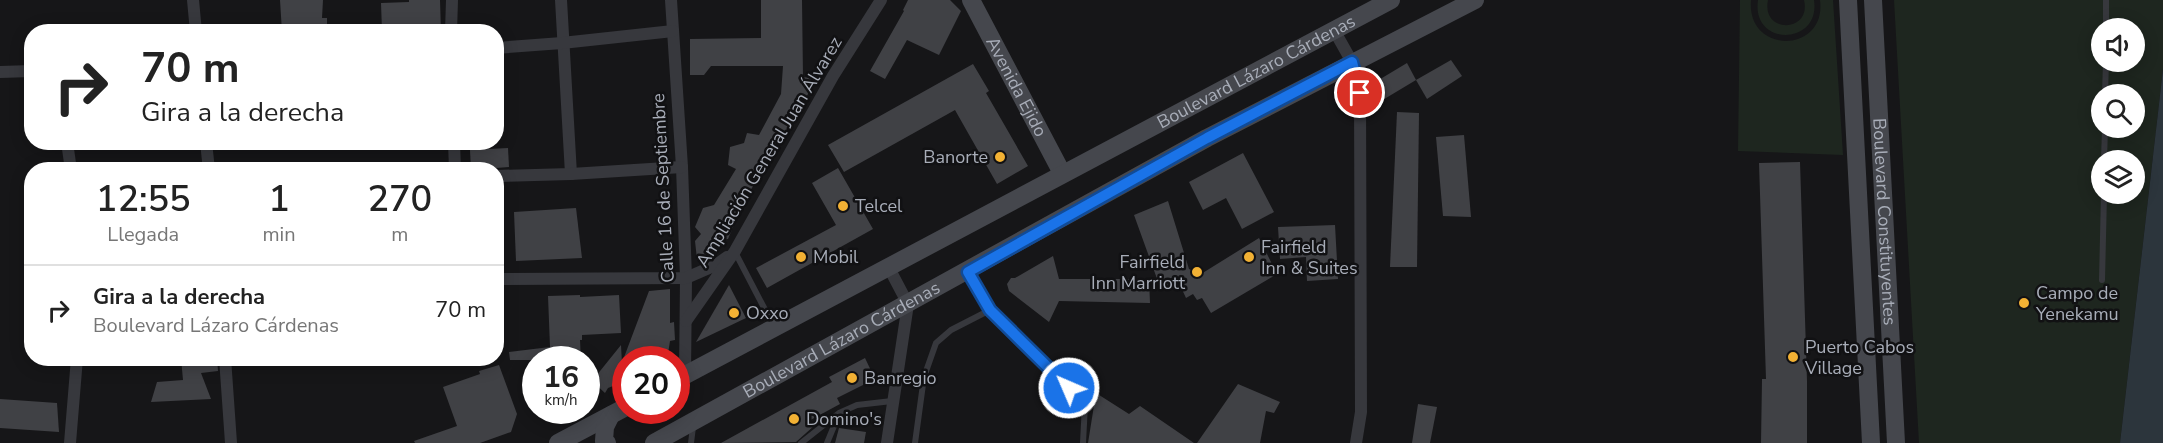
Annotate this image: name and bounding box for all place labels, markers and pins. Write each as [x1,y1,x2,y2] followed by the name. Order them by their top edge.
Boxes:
[1334,67,1385,118] pin
[923,145,988,169] place label: Banorte
[993,150,1007,164] marker: Banorte
[855,194,903,218] place label: Telcel
[836,199,850,213] marker: Telcel
[1261,235,1358,280] place label: Fairfield Inn & Suites
[813,245,859,269] place label: Mobil
[794,250,808,264] marker: Mobil
[1091,250,1186,295] place label: Fairfield Inn Marriott
[1242,250,1256,264] marker: Fairfield Inn & Suites
[1190,265,1204,279] marker: Fairfield Inn Marriott
[2035,281,2119,326] place label: Campo de Yenekamu
[2017,296,2031,310] marker: Campo de Yenekamu
[746,301,789,325] place label: Oxxo
[727,306,741,320] marker: Oxxo
[1804,335,1914,380] place label: Puerto Cabos Village
[1786,350,1800,364] marker: Puerto Cabos Village
[864,366,937,390] place label: Banregio
[845,371,859,385] marker: Banregio
[806,407,882,431] place label: Domino's
[787,412,801,426] marker: Domino's

